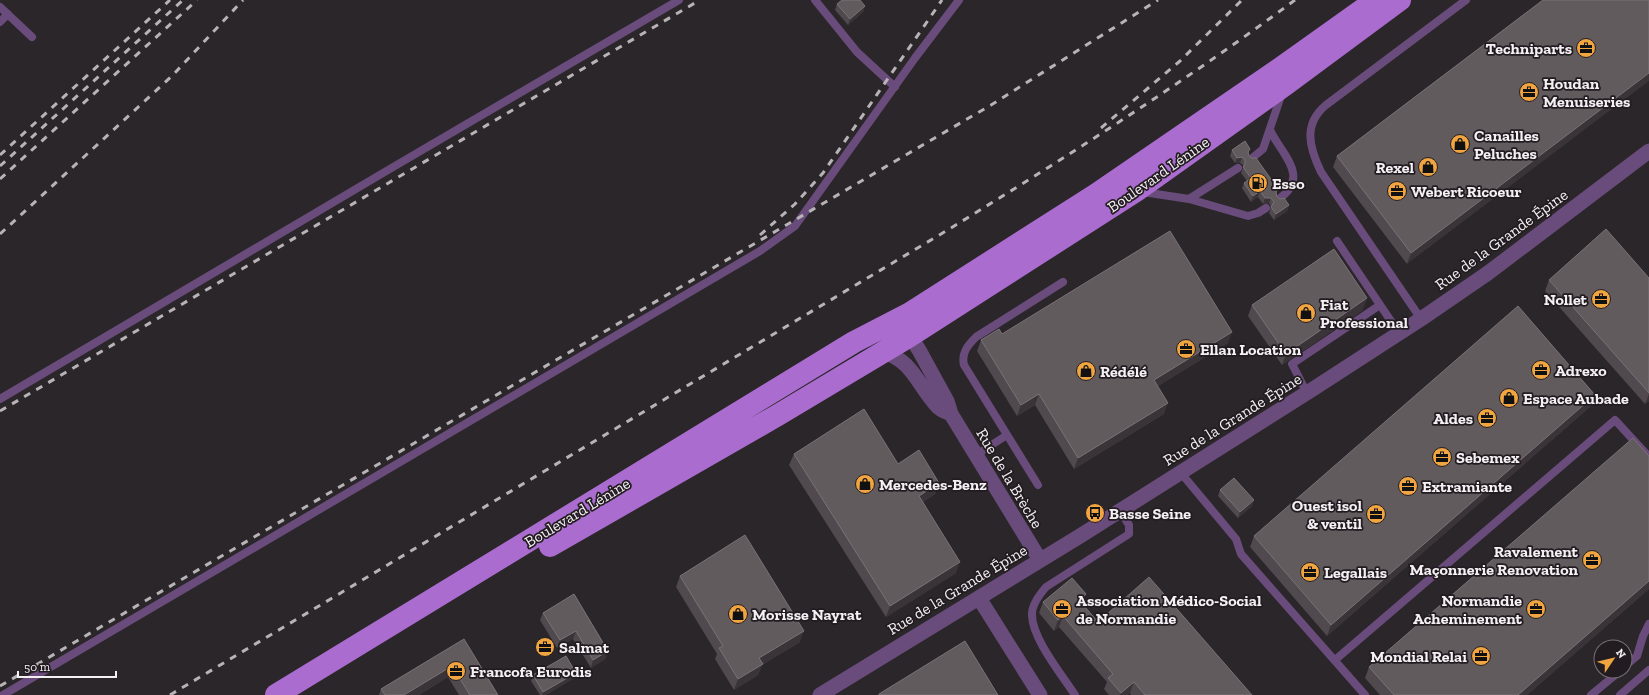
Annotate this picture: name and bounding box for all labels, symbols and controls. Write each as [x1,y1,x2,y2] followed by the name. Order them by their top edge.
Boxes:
[1575,37,1597,59] office icon: Techniparts
[1485,39,1572,58] place label: Techniparts
[1543,74,1630,111] place label: Houdan Menuiseries
[1518,81,1540,103] office icon: Houdan Menuiseries
[1474,126,1539,163] place label: Canailles Peluches
[1104,132,1213,217] street label: Boulevard Lénine
[1449,133,1471,155] shop icon: Canailles Peluches
[1417,156,1439,178] shop icon: Rexel
[1375,158,1414,177] place label: Rexel
[1247,172,1269,194] fuel station icon: Esso
[1272,174,1305,193] place label: Esso
[1386,180,1408,202] office icon: Webert Ricoeur
[1411,182,1522,201] place label: Webert Ricoeur
[1431,185,1571,294] street label: Rue de la Grande Épine
[1590,288,1612,310] office icon: Nollet
[1544,290,1588,309] place label: Nollet
[1320,295,1409,332] place label: Fiat Professional
[1295,302,1317,324] shop icon: Fiat Professional
[1175,338,1197,360] office icon: Ellan Location
[1200,340,1302,359] place label: Ellan Location
[1530,359,1552,381] office icon: Adrexo
[1075,360,1097,382] shop icon: Rédélé
[1555,361,1607,380] place label: Adrexo
[1100,362,1147,381] place label: Rédélé
[1160,369,1305,470] street label: Rue de la Grande Épine
[1498,387,1520,409] shop icon: Espace Aubade
[1523,389,1629,408] place label: Espace Aubade
[1476,407,1498,429] office icon: Aldes
[1433,409,1473,428] place label: Aldes
[972,425,1047,532] street label: Rue de la Brèche
[1431,446,1453,468] office icon: Sebemex
[1456,448,1520,467] place label: Sebemex
[521,473,634,551] street label: Boulevard Lénine
[854,473,876,495] shop icon: Mercedes-Benz
[879,475,987,494] place label: Mercedes-Benz
[1397,475,1419,497] office icon: Extramiante
[1422,477,1512,496] place label: Extramiante
[1292,496,1362,533] place label: Ouest isol & ventil
[1084,502,1106,524] bus stop icon: Basse Seine
[1365,503,1387,525] office icon: Ouest isol & ventil
[1109,504,1191,523] place label: Basse Seine
[884,540,1031,639] street label: Rue de la Grande Épine
[1410,542,1579,579] place label: Ravalement Maçonnerie Renovation
[1581,549,1603,571] office icon: Ravalement Maçonnerie Renovation
[1299,561,1321,583] office icon: Legallais
[1324,563,1387,582] place label: Legallais
[1076,591,1262,628] place label: Association Médico-Social de Normandie
[1413,591,1523,628] place label: Normandie Acheminement
[1051,598,1073,620] office icon: Association Médico-Social de Normandie
[1525,598,1547,620] office icon: Normandie Acheminement
[727,603,749,625] shop icon: Morisse Nayrat
[752,605,862,624] place label: Morisse Nayrat
[534,636,556,658] office icon: Salmat
[559,638,610,657] place label: Salmat
[1593,639,1633,679] north arrow
[1470,645,1492,667] office icon: Mondial Relai
[1613,646,1629,661] text: N
[1370,647,1467,666] place label: Mondial Relai
[18,653,116,679] scale bar
[24,660,51,674] text: 50 m
[445,660,467,682] office icon: Francofa Eurodis
[470,662,592,681] place label: Francofa Eurodis

